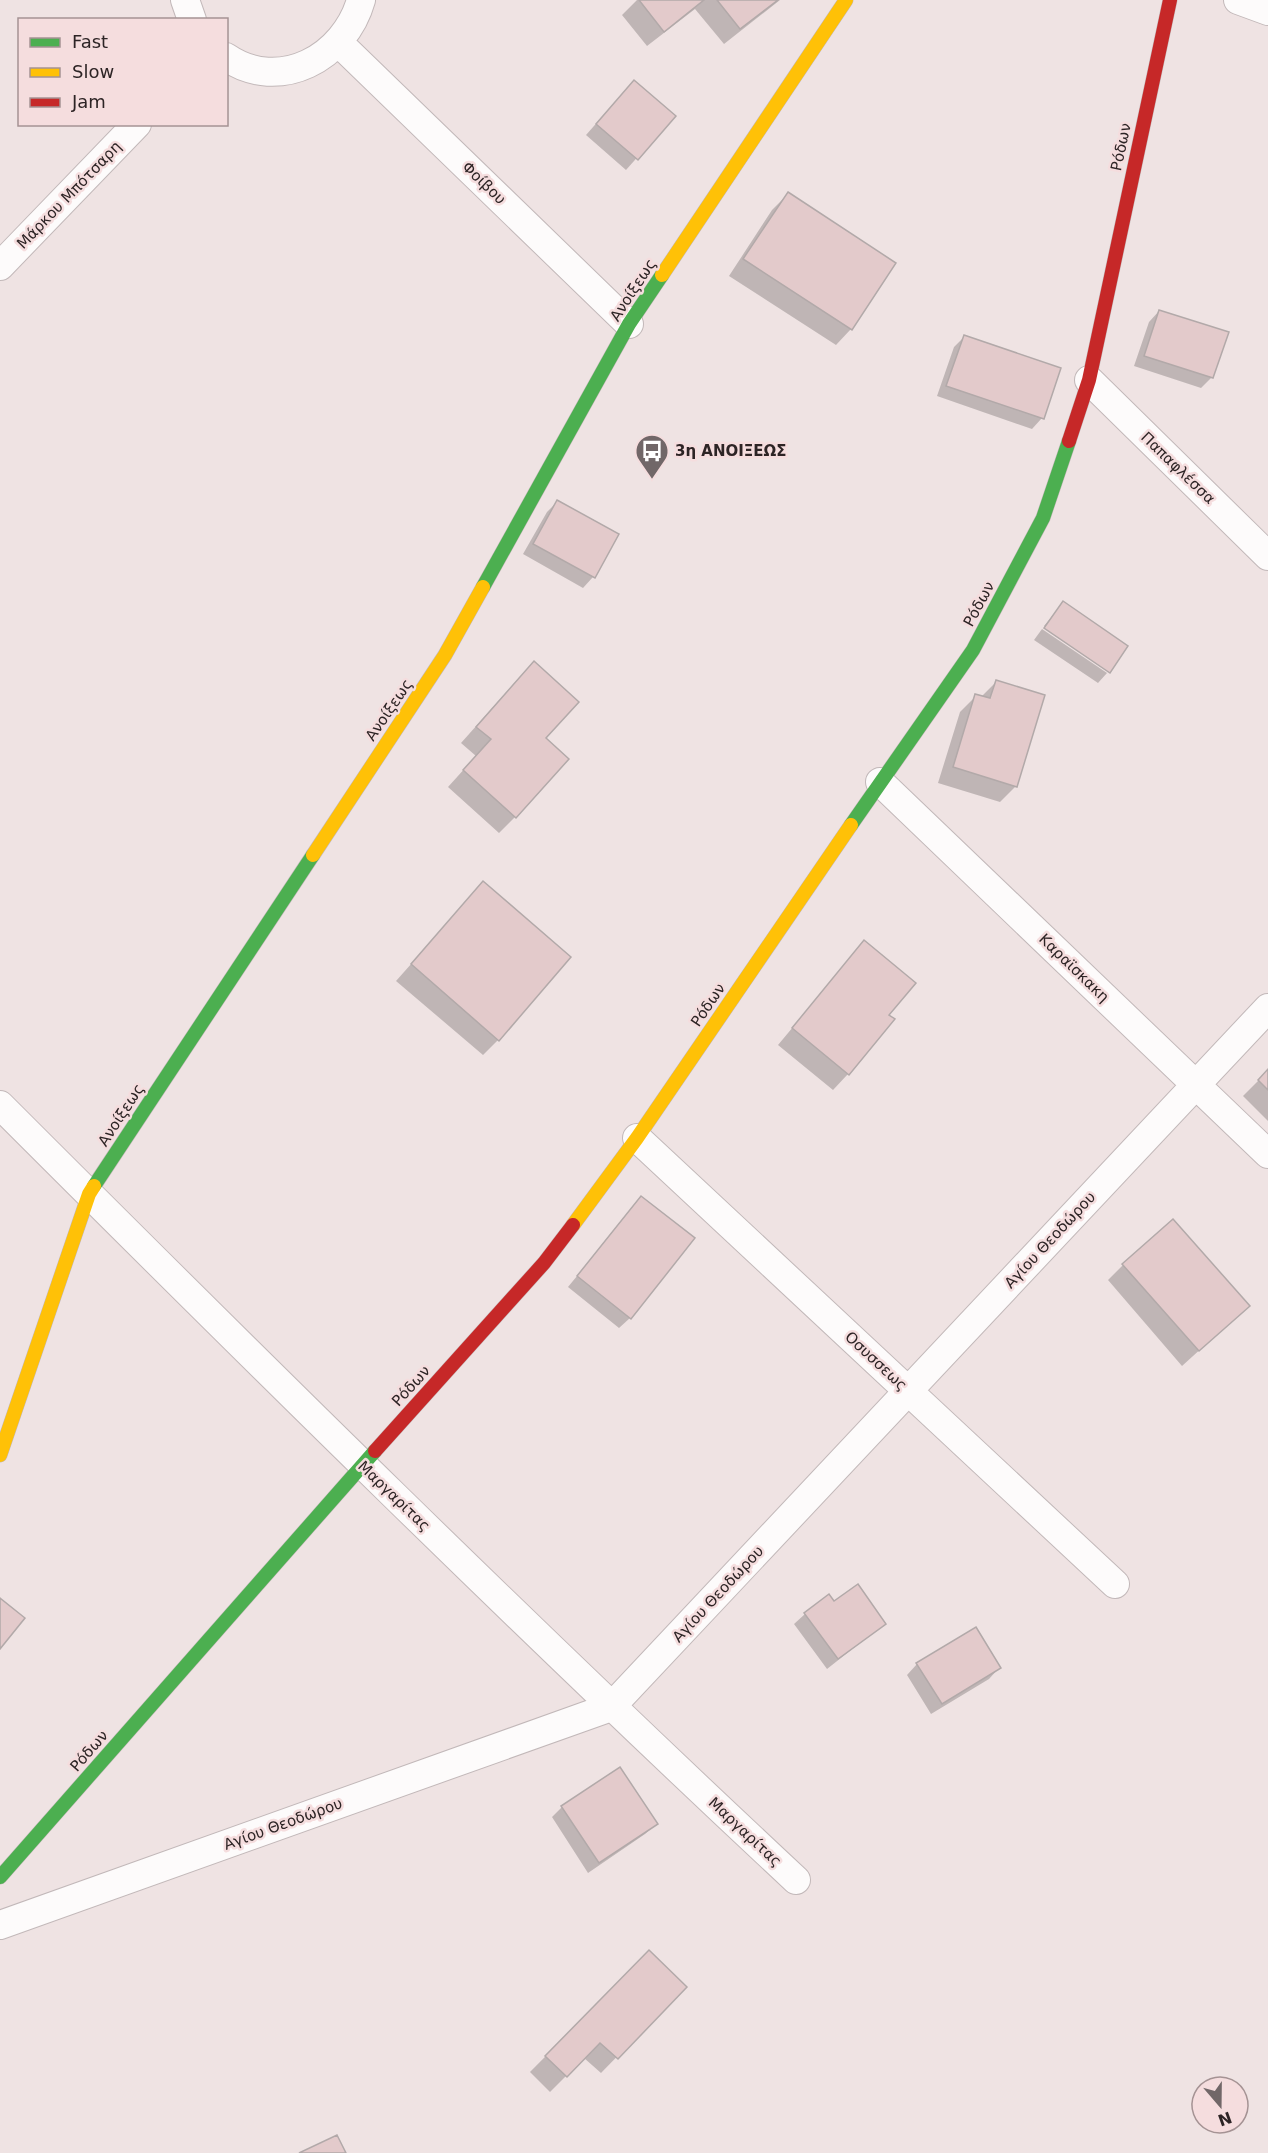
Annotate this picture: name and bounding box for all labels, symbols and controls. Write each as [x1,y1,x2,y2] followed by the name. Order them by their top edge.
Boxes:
[18,18,228,126] legend
[72,31,108,52] text: Fast
[72,61,114,82] text: Slow
[71,91,106,112] text: Jam
[1107,121,1135,173] street label: Ρόδων
[13,138,125,252] street label: Μάρκου Μπότσαρη
[459,158,509,208] street label: Φοίβου
[606,255,660,325] street label: Ανοίξεως
[1137,428,1219,508] street label: Παπαφλέσσα
[634,433,670,480] bus stop icon: 3η ΑΝΟΙΞΕΩΣ
[675,442,787,460] place label: 3η ΑΝΟΙΞΕΩΣ
[960,578,998,630] street label: Ρόδων
[362,676,416,744] street label: Ανοίξεως
[1035,930,1113,1006] street label: Καραϊσκακη
[687,980,729,1030] street label: Ρόδων
[94,1080,148,1150] street label: Ανοίξεως
[1001,1188,1099,1292] street label: Αγίου Θεοδώρου
[841,1328,911,1394] street label: Οσυσσεως
[388,1362,434,1410] street label: Ρόδων
[354,1457,434,1535] street label: Μαργαρίτας
[669,1542,767,1646] street label: Αγίου Θεοδώρου
[66,1727,112,1775] street label: Ρόδων
[221,1794,345,1854] street label: Αγίου Θεοδώρου
[705,1794,785,1870] street label: Μαργαρίτας
[1190,2075,1250,2135] north arrow
[1215,2107,1235,2130] text: N

